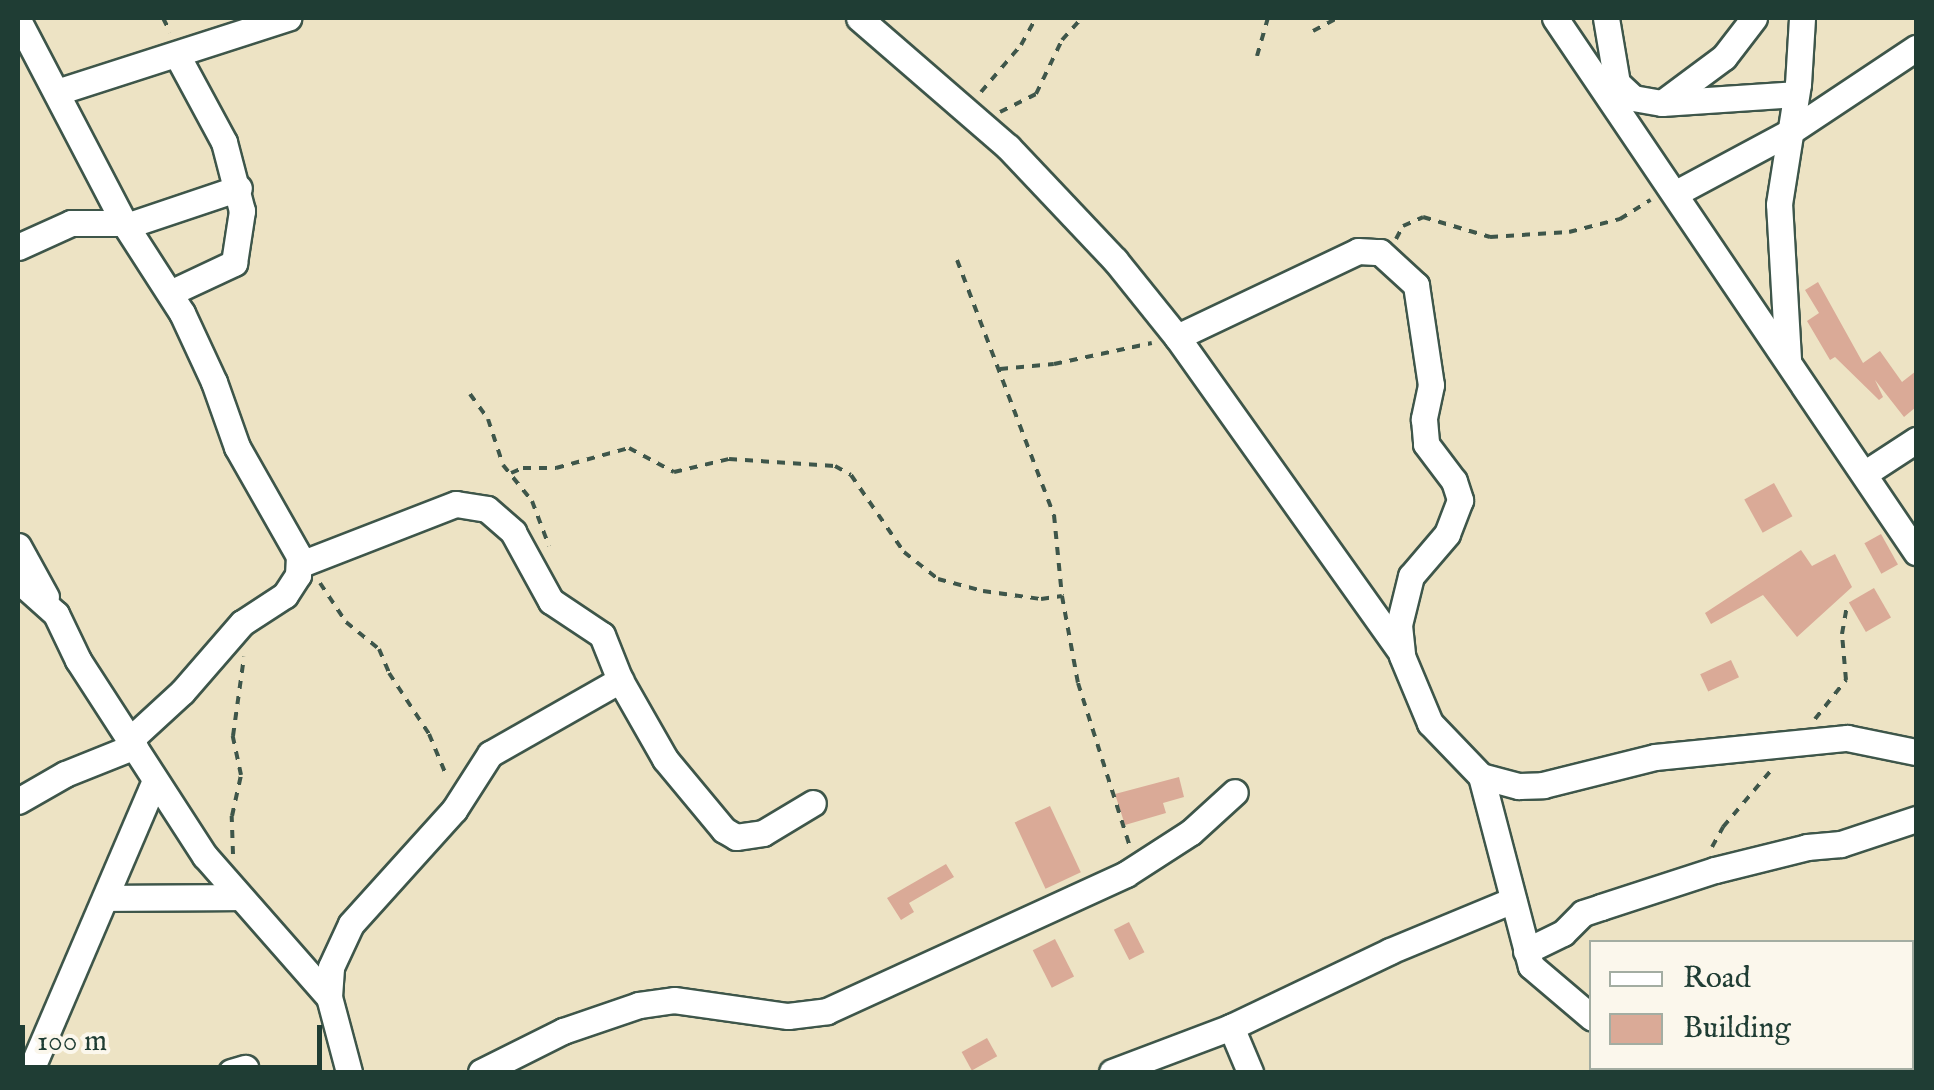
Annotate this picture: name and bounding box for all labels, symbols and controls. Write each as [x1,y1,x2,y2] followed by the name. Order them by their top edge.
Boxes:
[1589,940,1914,1070] legend
[1683,960,1751,998] text: Road
[25,1005,328,1067] scale bar
[1683,1010,1791,1048] text: Building
[37,1023,107,1061] text: 100 m

